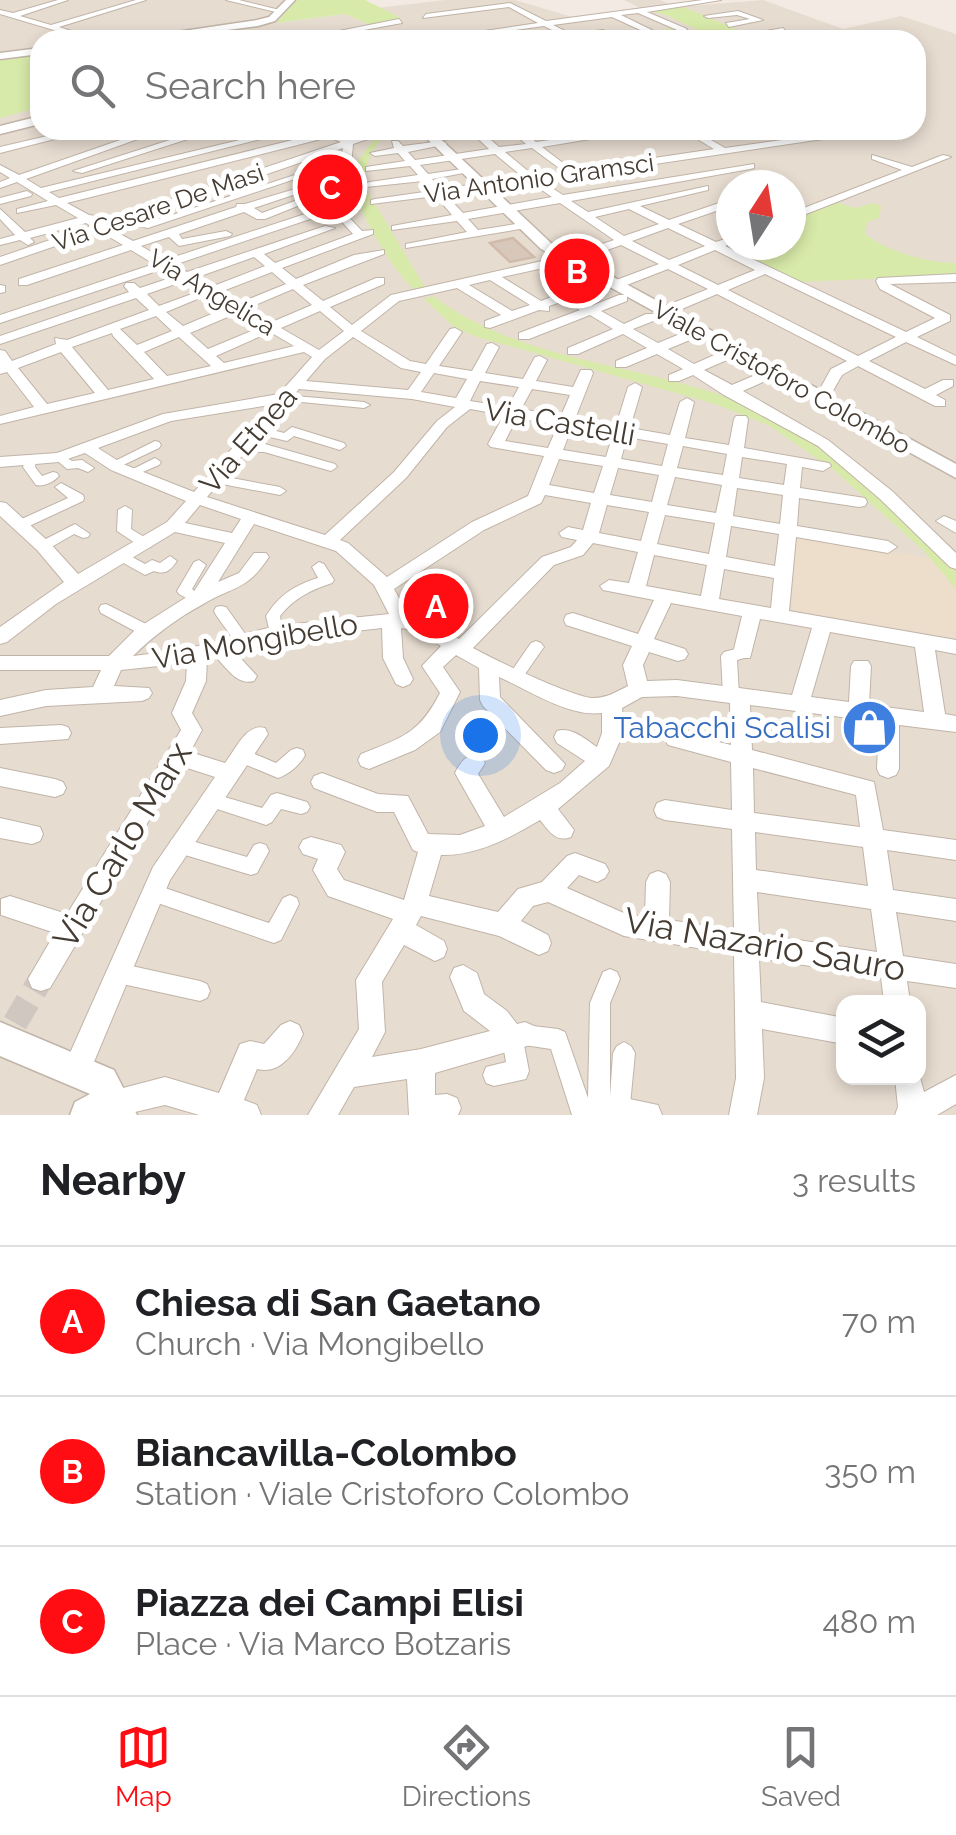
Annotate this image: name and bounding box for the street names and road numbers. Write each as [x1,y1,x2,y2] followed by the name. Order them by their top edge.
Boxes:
[422,147,656,209] street label: Via Antonio Gramsci
[49,157,267,257] street label: Via Cesare De Masi
[143,242,281,342] street label: Via Angelica
[648,294,916,460] street label: Viale Cristoforo Colombo
[192,379,304,501] street label: Via Etnea
[482,392,638,452] street label: Via Castelli
[150,606,360,676] street label: Via Mongibello
[44,734,200,956] street label: Via Carlo Marx
[621,899,909,989] street label: Via Nazario Sauro

